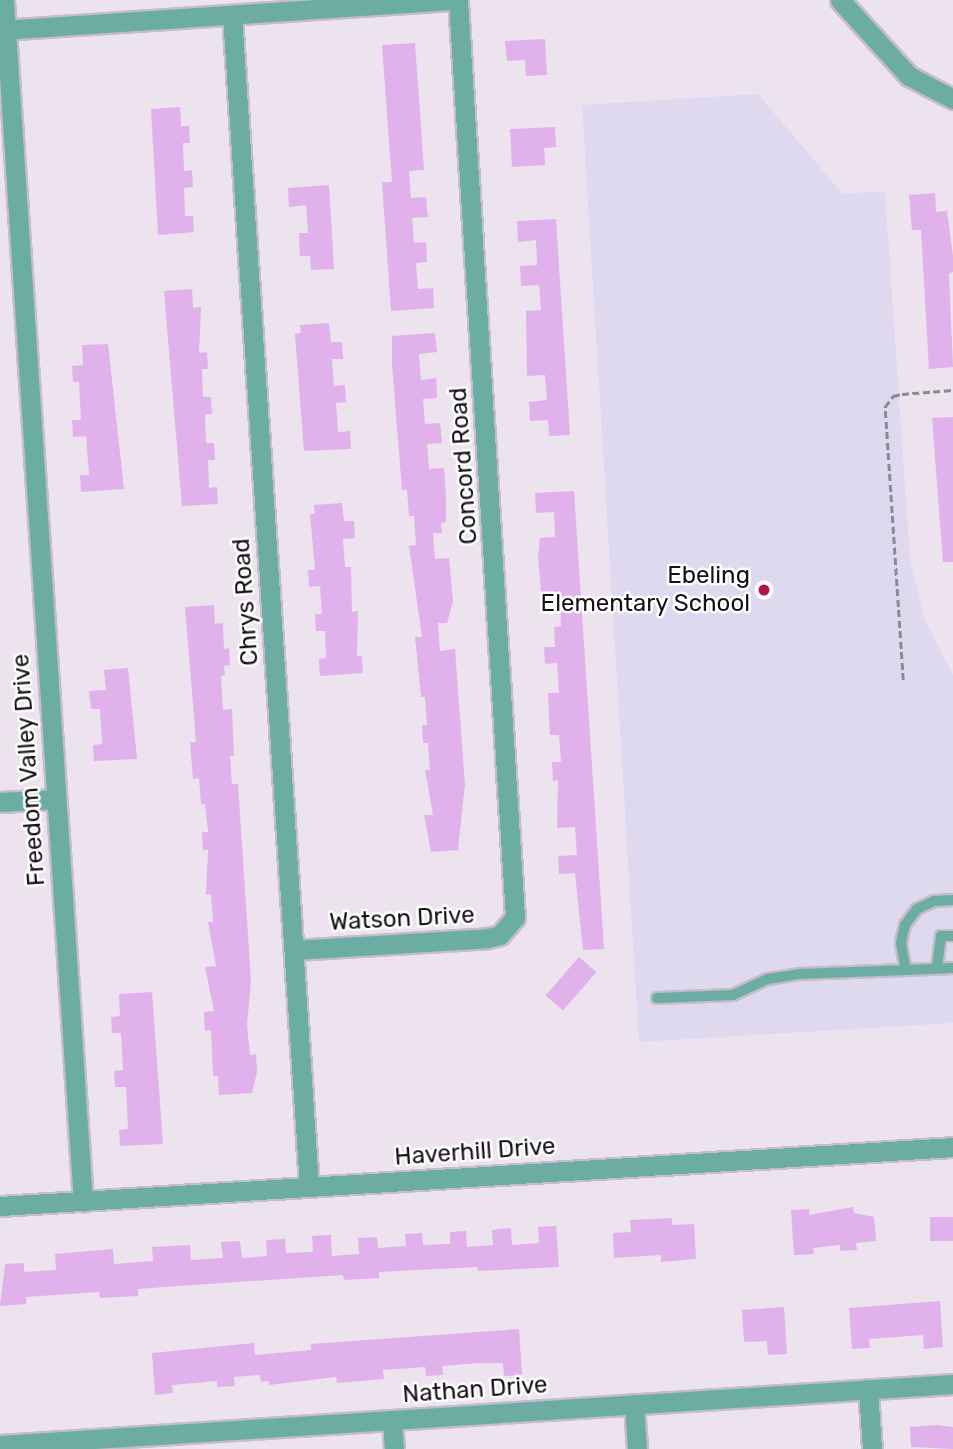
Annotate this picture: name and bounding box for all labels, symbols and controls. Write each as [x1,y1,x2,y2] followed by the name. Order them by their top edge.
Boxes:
[444,387,484,545] street label: Concord Road
[227,537,265,667] street label: Chrys Road
[540,562,750,618] place label: Ebeling Elementary School
[756,582,772,598] marker: Ebeling Elementary School
[6,652,52,888] street label: Freedom Valley Drive
[329,901,475,937] street label: Watson Drive
[394,1132,556,1172] street label: Haverhill Drive
[402,1371,548,1409] street label: Nathan Drive

